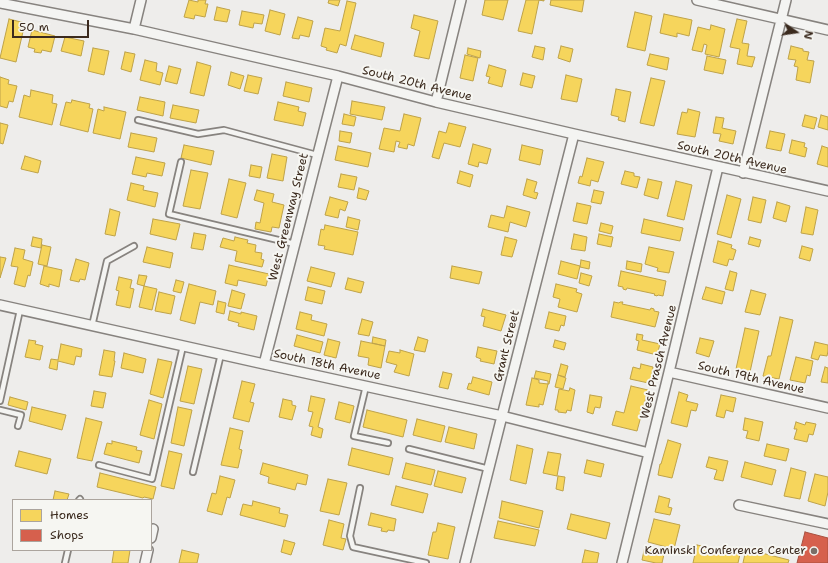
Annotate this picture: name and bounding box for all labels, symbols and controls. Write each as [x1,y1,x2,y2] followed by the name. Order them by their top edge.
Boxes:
[14,12,91,38] scale bar
[776,12,816,52] north arrow
[19,19,49,35] text: 50 m
[800,29,816,41] text: N
[361,63,473,105] street label: South 20th Avenue
[675,138,789,178] street label: South 20th Avenue
[266,152,312,282] street label: West Greenway Street
[638,303,680,421] street label: West Prasch Avenue
[491,309,523,383] street label: Grant Street
[272,347,382,383] street label: South 18th Avenue
[696,359,806,397] street label: South 19th Avenue
[12,499,152,551] legend
[50,507,89,523] text: Homes
[50,527,84,543] text: Shops
[645,544,806,558] place label: Kaminski Conference Center
[809,546,819,556] marker: Kaminski Conference Center

